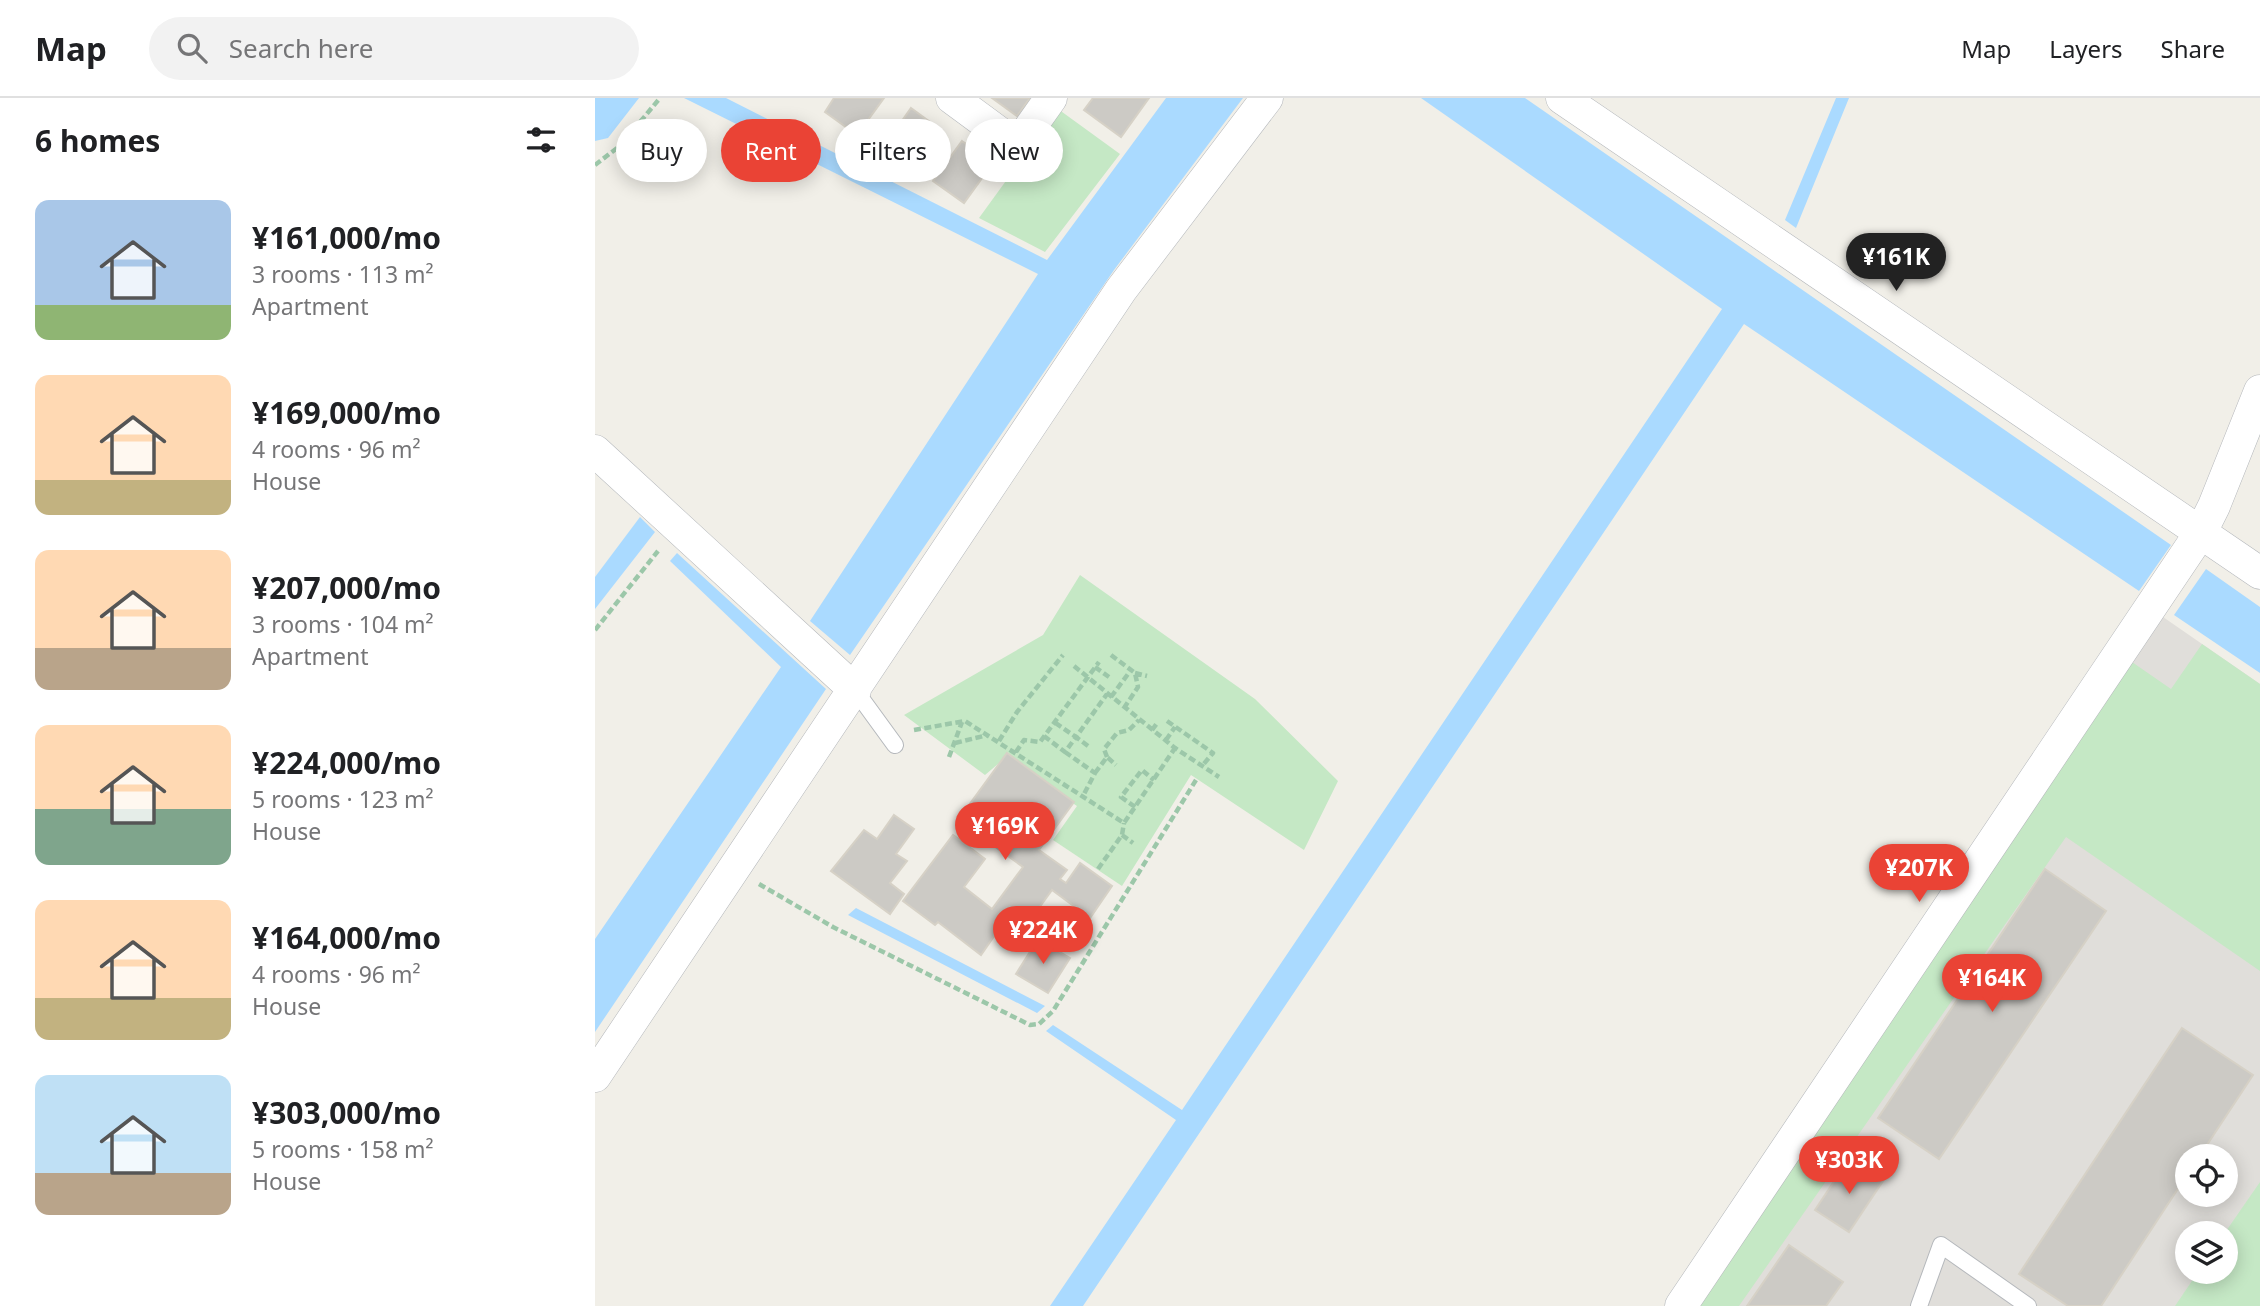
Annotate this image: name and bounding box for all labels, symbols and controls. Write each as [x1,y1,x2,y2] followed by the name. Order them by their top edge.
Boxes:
[149,17,639,80] search box
[35,26,107,71] text: Map
[173,29,211,67] icon: search
[229,30,373,66] text: Search here
[1961,32,2011,65] text: Map
[2049,32,2123,65] text: Layers
[2161,32,2225,65] text: Share
[616,119,707,182] chip: Buy
[721,119,821,182] chip: Rent
[835,119,951,182] chip: Filters
[965,119,1063,182] chip: New
[35,120,160,161] text: 6 homes
[522,121,560,159] icon: filters
[252,217,441,258] text: ¥161,000/mo
[91,228,175,312] icon: home
[1847,234,1945,293] pin: ¥161K
[1862,240,1930,272] text: ¥161K
[252,258,434,290] text: 3 rooms · 113 m²
[252,290,369,322] text: Apartment
[252,392,441,433] text: ¥169,000/mo
[91,403,175,487] icon: home
[252,433,421,465] text: 4 rooms · 96 m²
[252,465,321,497] text: House
[252,567,441,608] text: ¥207,000/mo
[91,578,175,662] icon: home
[252,608,434,640] text: 3 rooms · 104 m²
[252,640,369,672] text: Apartment
[252,742,441,783] text: ¥224,000/mo
[91,753,175,837] icon: home
[252,783,434,815] text: 5 rooms · 123 m²
[956,802,1054,862] pin: ¥169K
[971,809,1039,841] text: ¥169K
[252,815,321,847] text: House
[1870,844,1968,904] pin: ¥207K
[1885,851,1953,883] text: ¥207K
[994,906,1092,966] pin: ¥224K
[1009,913,1077,945] text: ¥224K
[252,917,441,958] text: ¥164,000/mo
[91,928,175,1012] icon: home
[1943,954,2041,1014] pin: ¥164K
[252,958,421,990] text: 4 rooms · 96 m²
[1958,961,2026,993] text: ¥164K
[252,990,321,1022] text: House
[252,1092,441,1133] text: ¥303,000/mo
[91,1103,175,1187] icon: home
[252,1133,434,1165] text: 5 rooms · 158 m²
[1800,1136,1898,1196] pin: ¥303K
[1815,1143,1883,1175] text: ¥303K
[2175,1144,2238,1284] map controls
[2175,1144,2238,1207] button: locate
[252,1165,321,1197] text: House
[2175,1221,2238,1284] button: layers

